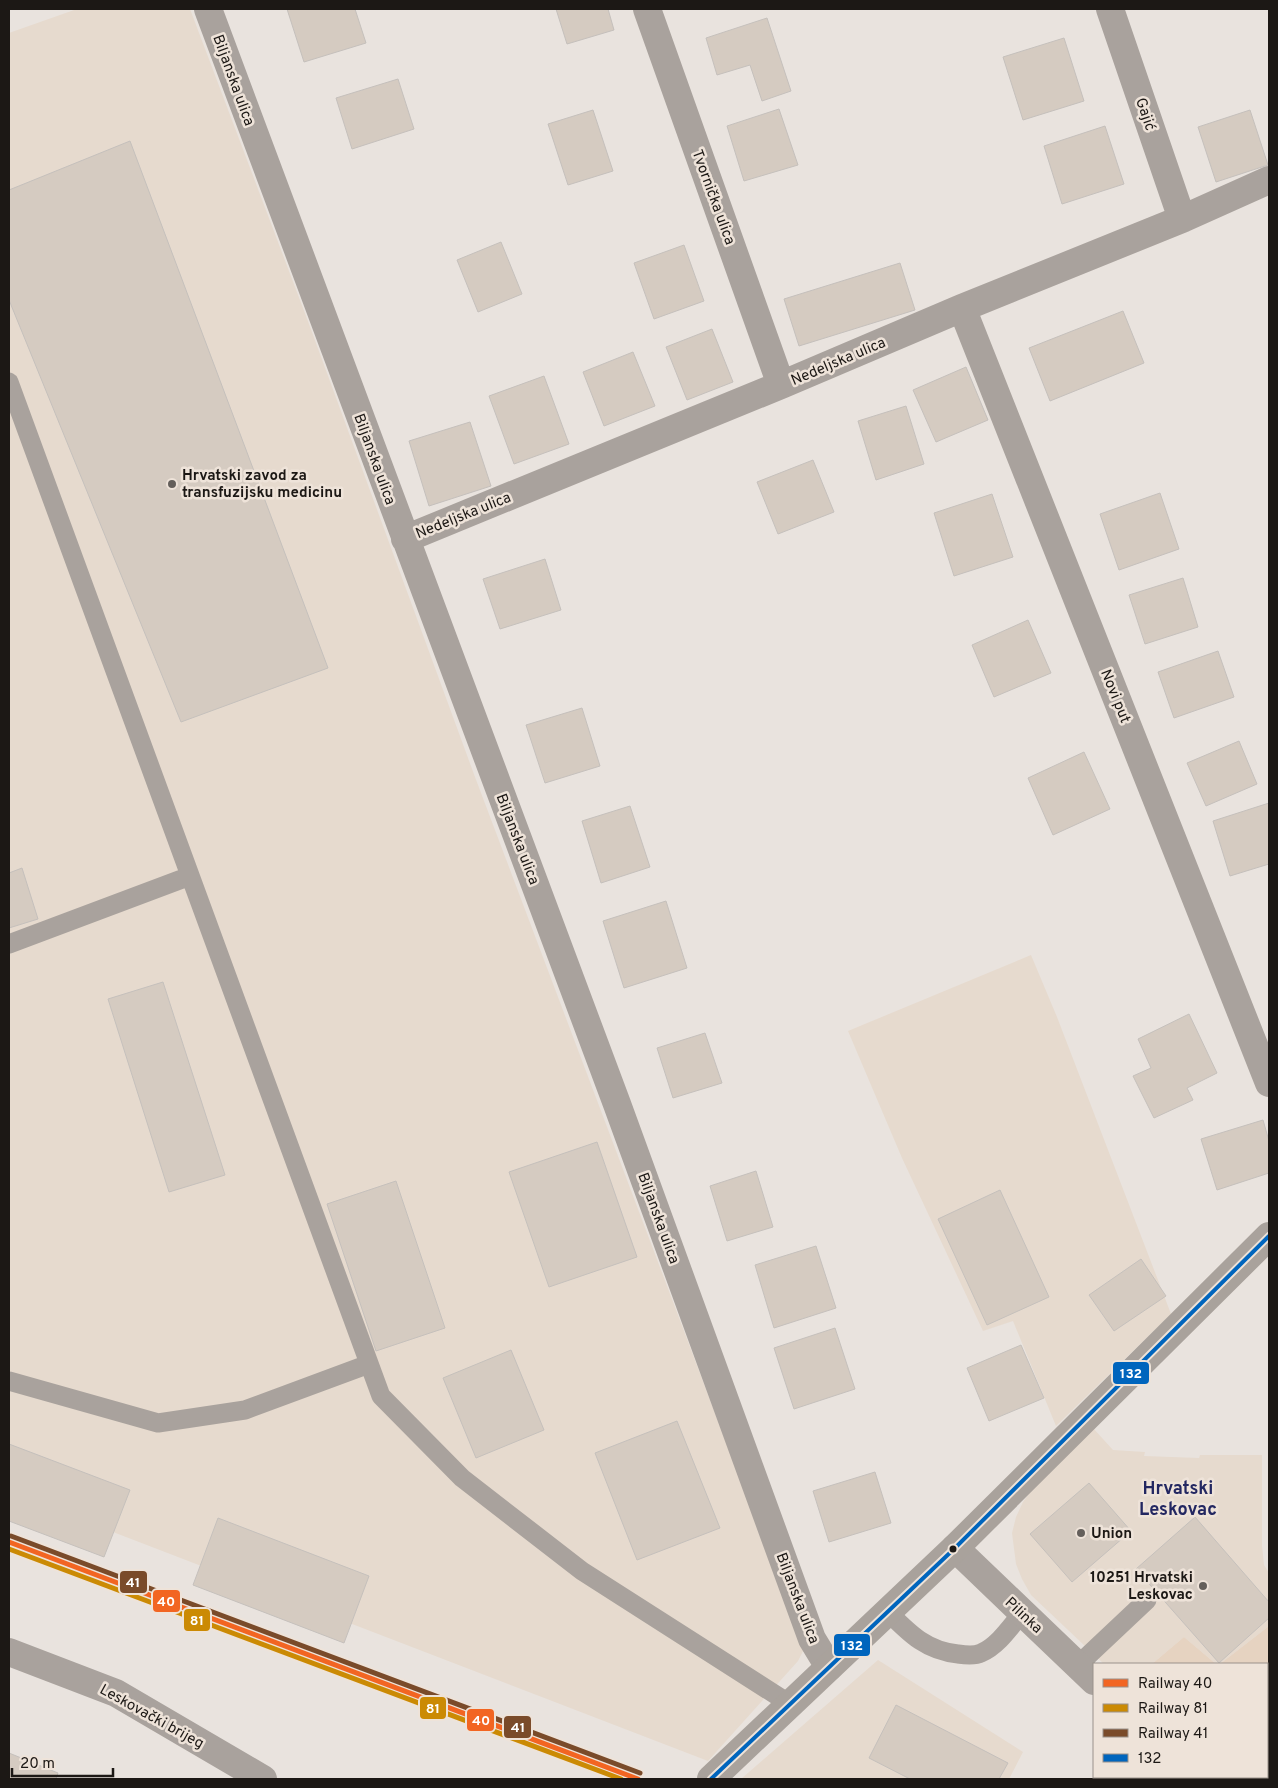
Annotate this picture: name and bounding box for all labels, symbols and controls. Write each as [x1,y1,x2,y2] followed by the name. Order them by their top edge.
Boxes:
[207,32,258,129] street label: Biljanska ulica
[1130,95,1159,134] street label: Gajić
[687,147,739,248] street label: Tvornička ulica
[788,334,889,391] street label: Nedeljska ulica
[348,411,399,508] street label: Biljanska ulica
[182,467,342,503] place label: Hrvatski zavod za transfuzijsku medicinu
[166,478,178,490] marker: Hrvatski zavod za transfuzijsku medicinu
[413,489,514,544] street label: Nedeljska ulica
[1095,667,1134,726] street label: Novi put
[491,791,543,888] street label: Biljanska ulica
[632,1170,683,1267] street label: Biljanska ulica
[1112,1361,1150,1385] line badge: 132
[1120,1366,1142,1383] text: 132
[1139,1478,1217,1522] district label: Hrvatski Leskovac
[1091,1525,1132,1544] place label: Union
[1075,1527,1087,1539] marker: Union
[948,1544,958,1554] unlabelled marker
[771,1550,823,1647] street label: Biljanska ulica
[1090,1569,1193,1605] place label: 10251 Hrvatski Leskovac
[119,1570,148,1594] line badge: 41
[126,1575,140,1592] text: 41
[1197,1580,1209,1592] marker: 10251 Hrvatski Leskovac
[152,1589,181,1613] line badge: 40
[157,1594,175,1611] text: 40
[1000,1594,1046,1638] street label: Pilinka
[183,1608,211,1632] line badge: 81
[190,1613,204,1630] text: 81
[833,1633,871,1657] line badge: 132
[841,1638,863,1655] text: 132
[1093,1663,1268,1778] legend
[1138,1675,1212,1694] text: Railway 40
[96,1681,207,1754] street label: Leskovački brijeg
[419,1696,447,1720] line badge: 81
[1138,1700,1208,1719] text: Railway 81
[426,1701,440,1718] text: 81
[466,1708,495,1732] line badge: 40
[472,1713,490,1730] text: 40
[503,1715,532,1739] line badge: 41
[511,1720,525,1737] text: 41
[1138,1725,1208,1744] text: Railway 41
[12,1746,114,1778] scale bar
[1138,1750,1162,1769] text: 132
[20,1755,55,1774] text: 20 m

